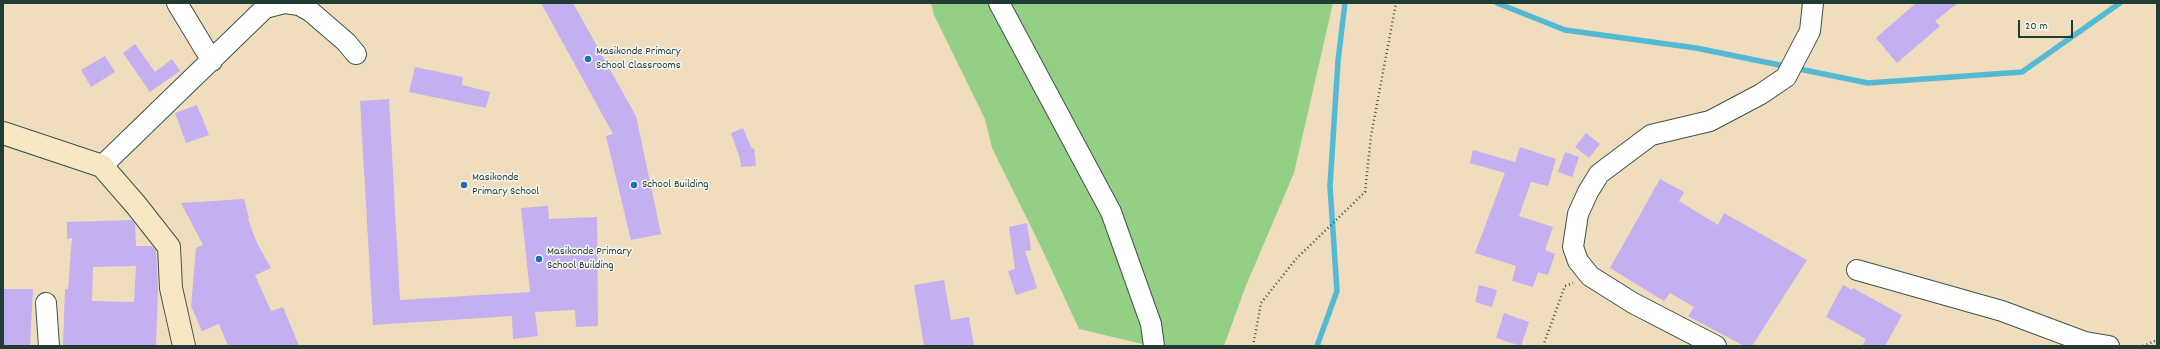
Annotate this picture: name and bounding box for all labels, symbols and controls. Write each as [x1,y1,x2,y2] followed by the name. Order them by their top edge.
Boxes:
[2020,12,2075,38] scale bar
[2025,18,2048,35] text: 20 m
[596,45,681,73] place label: Masikonde Primary School Classrooms
[583,54,593,64] marker: Masikonde Primary School Classrooms
[472,171,539,199] place label: Masikonde Primary School
[642,178,708,192] place label: School Building
[459,180,469,190] marker: Masikonde Primary School
[629,180,639,190] marker: School Building
[547,245,632,273] place label: Masikonde Primary School Building
[534,254,544,264] marker: Masikonde Primary School Building

